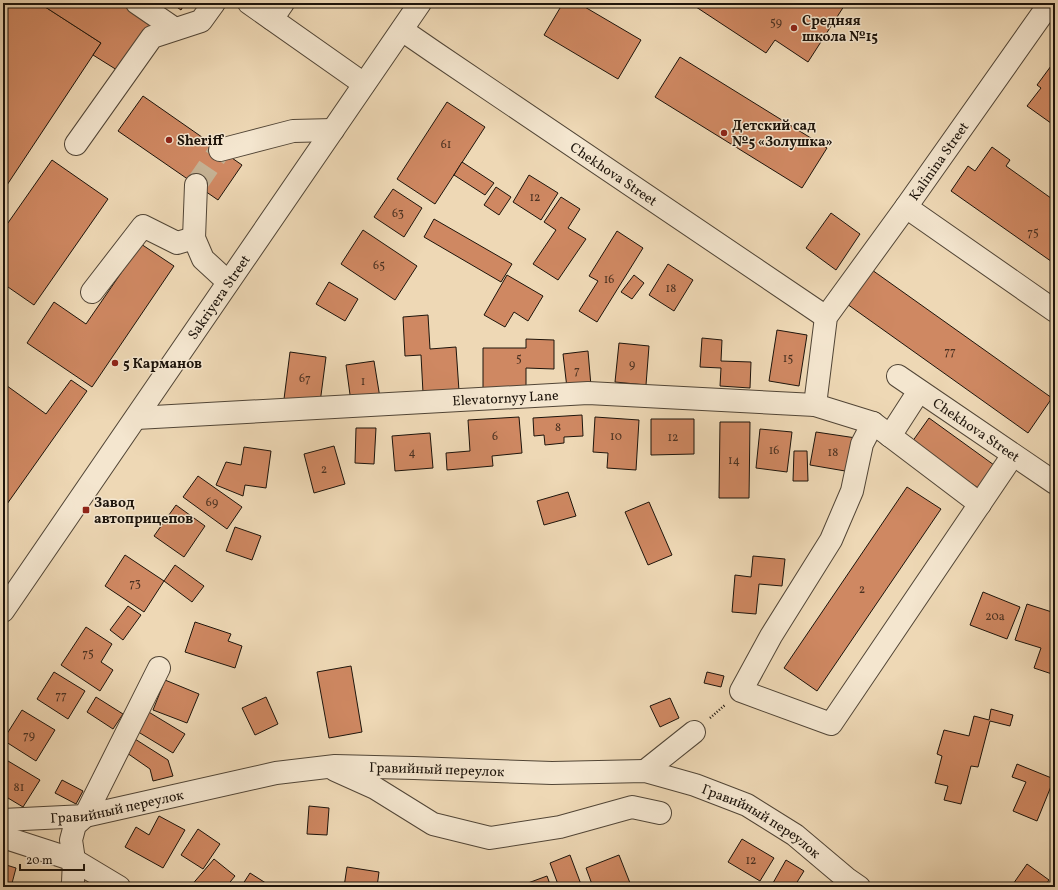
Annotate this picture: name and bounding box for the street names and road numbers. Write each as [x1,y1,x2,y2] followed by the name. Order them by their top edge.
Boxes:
[905,119,974,205] street label: Kalinina Street
[566,139,660,211] street label: Chekhova Street
[184,251,256,344] street label: Sakriyera Street
[452,387,560,411] street label: Elevatornyy Lane
[928,394,1023,467] street label: Chekhova Street
[369,759,505,782] street label: Гравийный переулок
[699,780,824,864] street label: Гравийный переулок
[50,786,186,829] street label: Гравийный переулок

